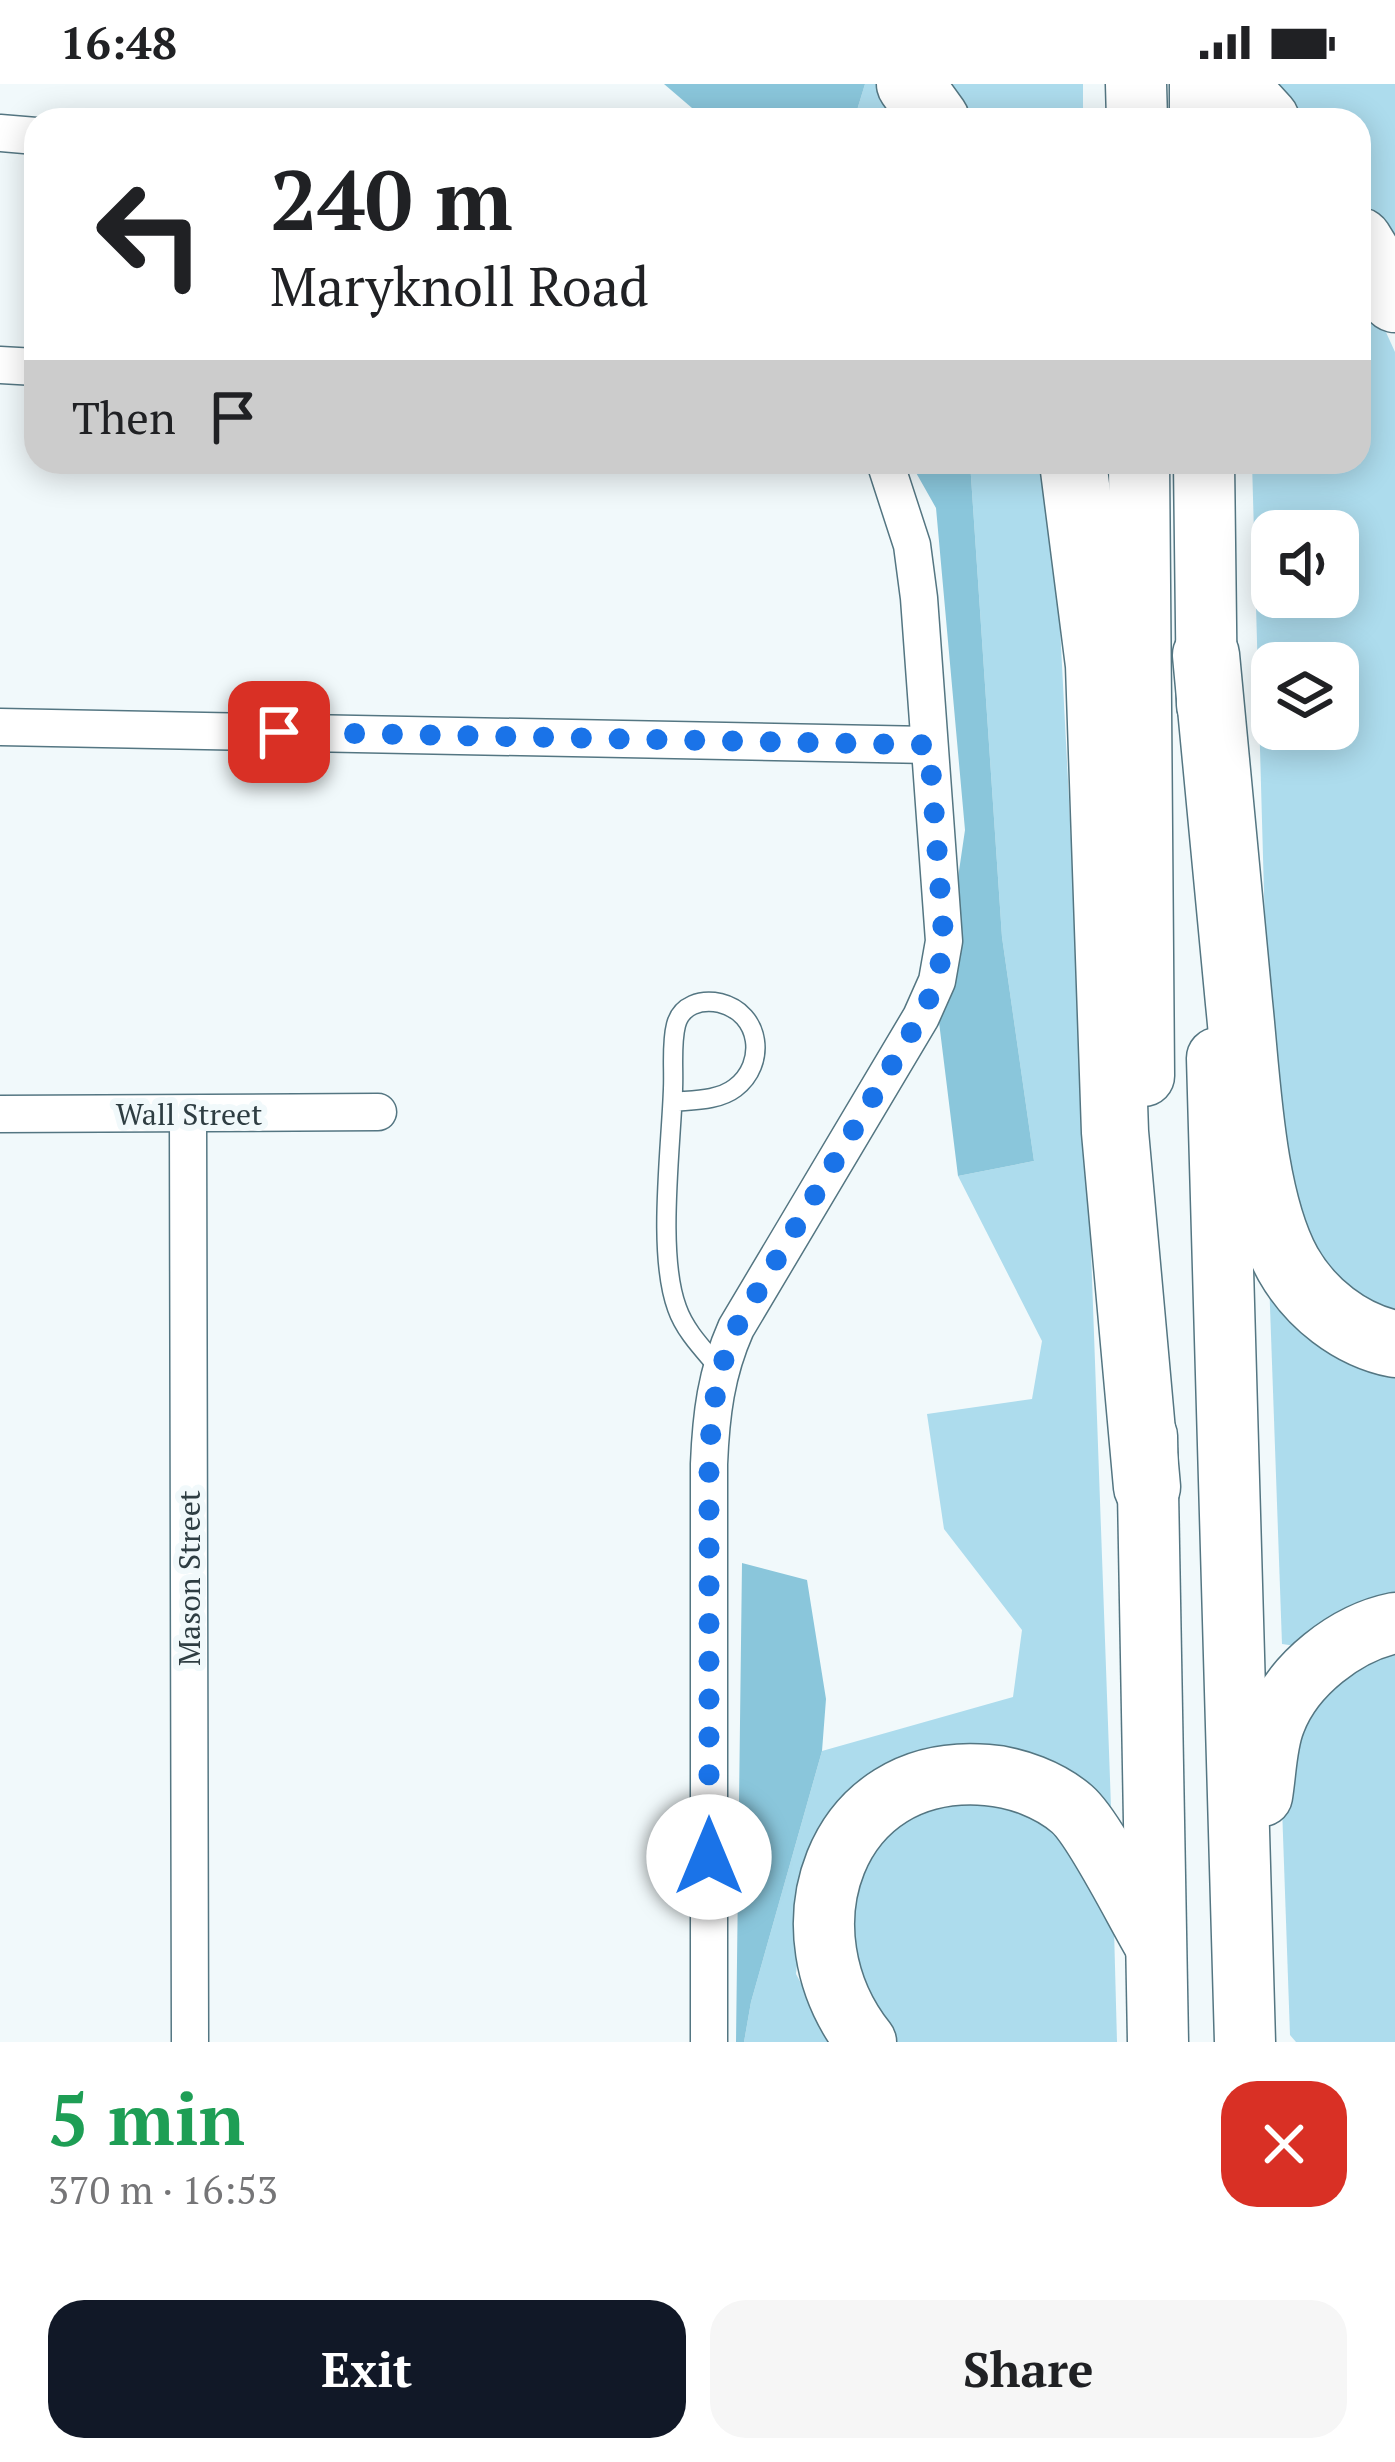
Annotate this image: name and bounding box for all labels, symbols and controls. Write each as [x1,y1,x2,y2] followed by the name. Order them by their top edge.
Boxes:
[60,12,177,72] text: 16:48
[270,143,513,254] text: 240 m
[72,156,228,312] icon: left
[270,250,649,321] text: Maryknoll Road
[200,384,266,450] icon: arrive
[72,387,176,447] text: Then
[1251,510,1359,750] map controls
[1251,510,1359,618] button: sound
[1251,642,1359,750] button: layers
[228,681,330,783] pin
[246,699,312,765] icon: arrive
[116,1094,262,1134] street label: Wall Street
[169,1490,209,1666] street label: Mason Street
[646,1794,772,1920] position arrow
[48,2070,245,2166] text: 5 min
[1221,2081,1347,2207] button: close
[48,2163,278,2215] text: 370 m · 16:53
[48,2300,686,2438] button: Exit
[710,2300,1347,2438] button: Share

